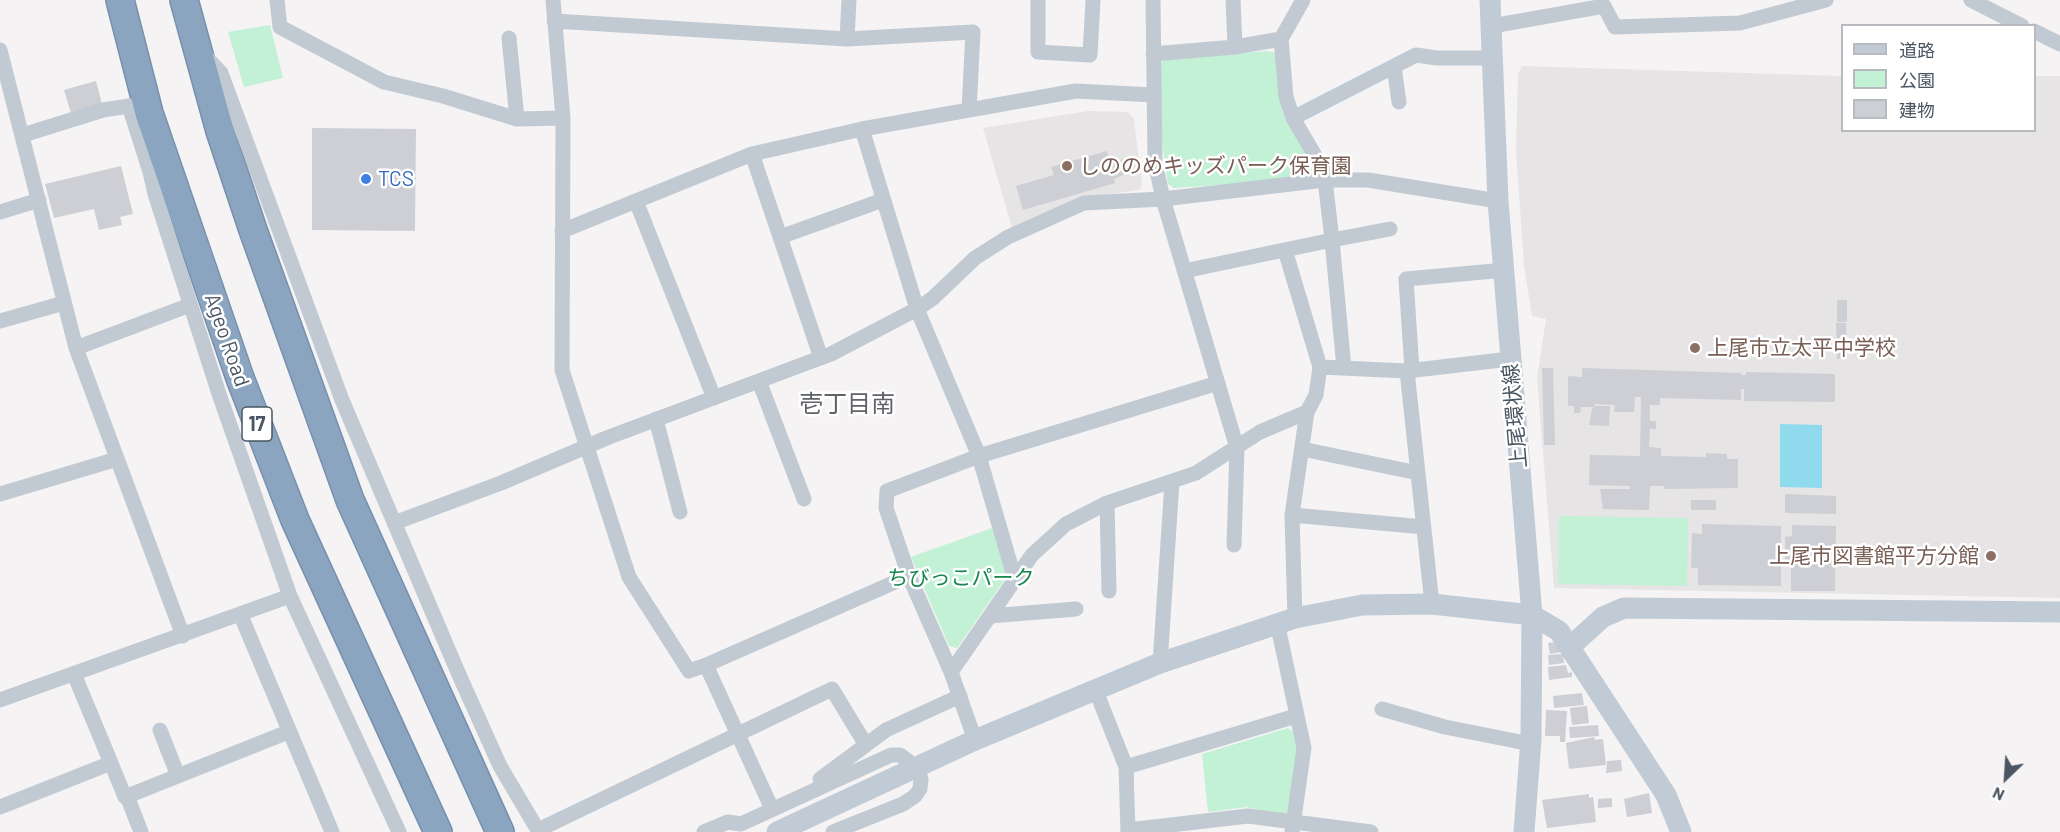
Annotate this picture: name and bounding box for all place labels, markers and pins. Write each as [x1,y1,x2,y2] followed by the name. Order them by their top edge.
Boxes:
[1079,153,1352,179] place label: しののめキッズパーク保育園
[1060,159,1074,173] marker: しののめキッズパーク保育園
[378,166,414,192] place label: TCS
[359,172,373,186] marker: TCS
[1707,335,1896,361] place label: 上尾市立太平中学校
[1688,341,1702,355] marker: 上尾市立太平中学校
[1769,543,1979,569] place label: 上尾市図書館平方分館
[1984,549,1998,563] marker: 上尾市図書館平方分館

